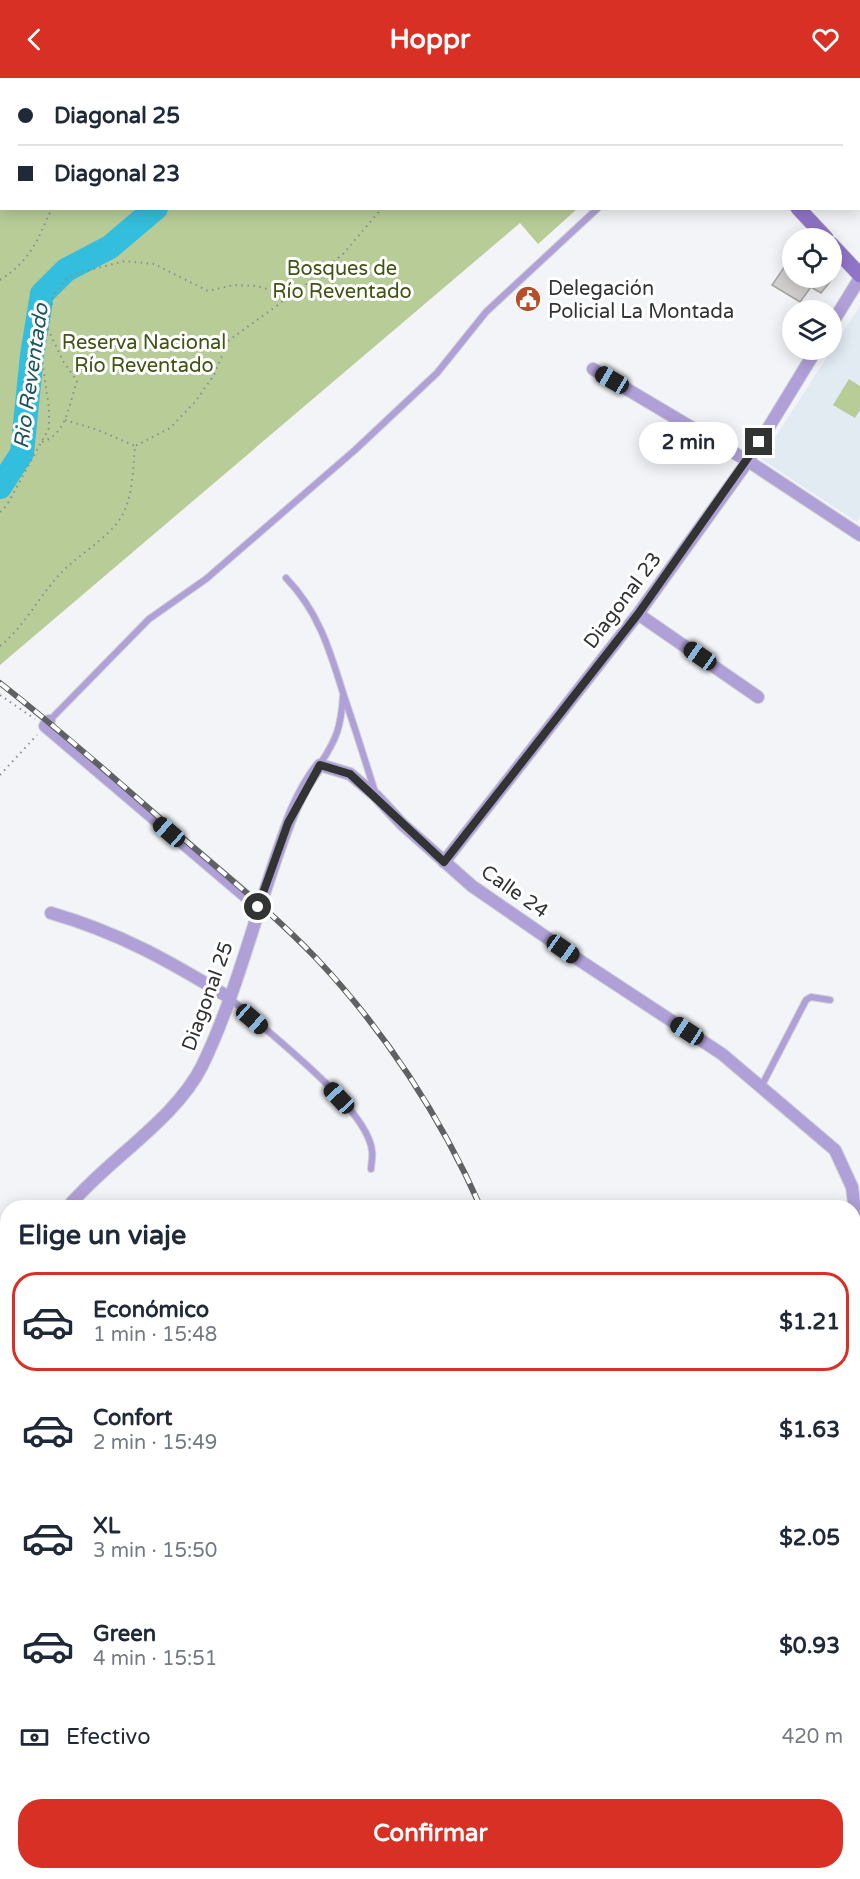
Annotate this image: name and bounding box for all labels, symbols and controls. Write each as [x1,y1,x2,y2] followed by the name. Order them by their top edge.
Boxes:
[18,23,51,56] icon: back
[390,23,470,56] text: Hoppr
[809,23,842,56] icon: heart
[54,103,180,129] text: Diagonal 25
[54,161,180,187] text: Diagonal 23
[782,228,842,360] map controls
[782,228,842,288] button: locate
[272,257,412,304] park label: Bosques de Río Reventado
[548,277,734,324] place label: Delegación Policial La Montada
[513,284,543,314] public building icon: Delegación Policial La Montada
[782,300,842,360] button: layers
[9,301,54,450] water label: Rio Reventado
[62,331,226,378] park label: Reserva Nacional Río Reventado
[592,363,632,397] car
[639,421,738,463] callout: 2 min
[745,428,772,455] route end
[662,431,715,455] text: 2 min
[579,548,667,654] street label: Diagonal 23
[680,638,720,674] car
[150,813,188,851] car
[476,860,553,924] street label: Calle 24
[244,893,271,920] route start
[543,931,583,967] car
[177,938,239,1054] street label: Diagonal 25
[233,1000,271,1038] car
[667,1014,707,1048] car
[320,1079,358,1117] car
[18,1219,186,1252] text: Elige un viaje
[21,1295,75,1349] icon: car
[93,1297,209,1323] text: Económico
[779,1309,840,1335] text: $1.21
[93,1323,217,1347] text: 1 min · 15:48
[21,1403,75,1457] icon: car
[93,1405,172,1431] text: Confort
[779,1417,840,1443] text: $1.63
[93,1431,217,1455] text: 2 min · 15:49
[21,1511,75,1565] icon: car
[93,1513,120,1539] text: XL
[779,1525,840,1551] text: $2.05
[93,1539,217,1563] text: 3 min · 15:50
[21,1619,75,1673] icon: car
[93,1621,156,1647] text: Green
[779,1633,840,1659] text: $0.93
[93,1647,217,1671] text: 4 min · 15:51
[18,1721,51,1754] icon: cash
[66,1724,151,1750] text: Efectivo
[782,1725,843,1749] text: 420 m
[18,1799,843,1868] button: Confirmar

